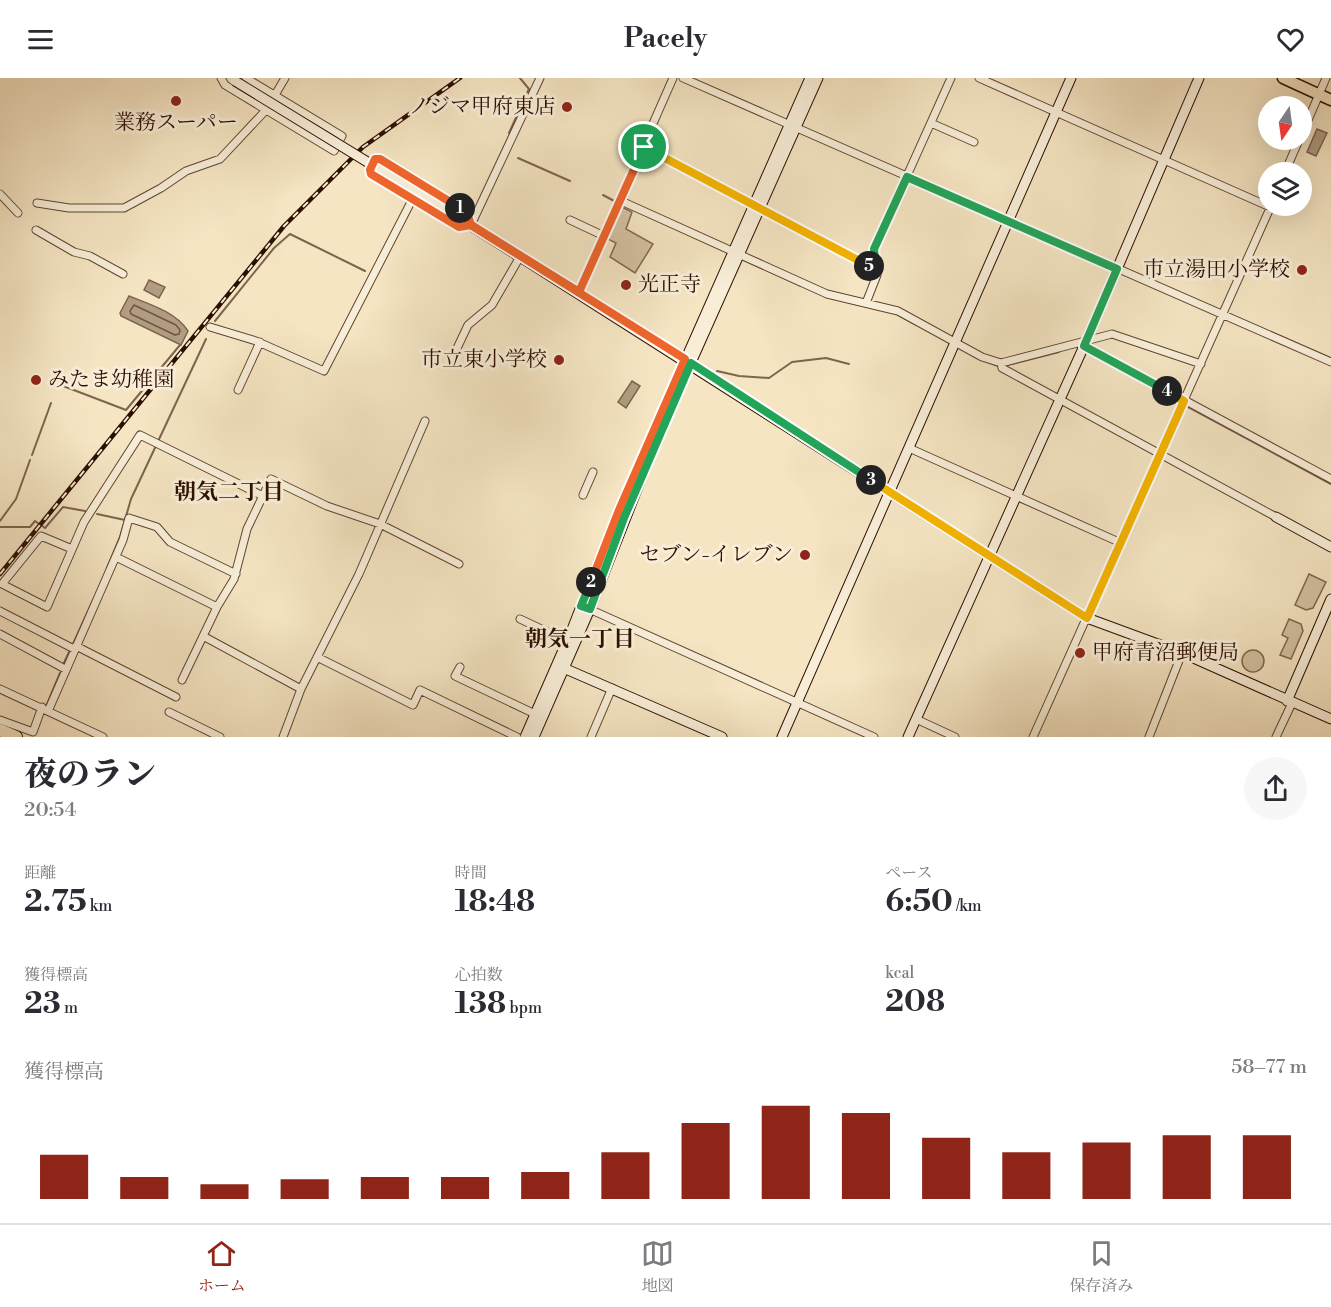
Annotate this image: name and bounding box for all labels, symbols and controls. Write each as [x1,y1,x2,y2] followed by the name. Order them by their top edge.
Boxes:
[624,22,707,56] text: Pacely
[24,23,57,56] icon: menu
[1274,23,1307,56] icon: heart
[169,94,183,108] marker: 業務スーパー
[409,94,555,120] place label: ノジマ甲府東店
[1258,96,1312,150] north arrow
[1258,96,1312,216] map controls
[560,100,574,114] marker: ノジマ甲府東店
[114,110,238,136] place label: 業務スーパー
[618,121,669,172] pin
[627,130,660,163] icon: arrive
[1258,162,1312,216] button: layers
[445,193,475,223] pin: 1
[456,198,464,218] text: 1
[854,251,884,281] pin: 5
[864,256,874,276] text: 5
[1143,257,1290,283] place label: 市立湯田小学校
[1295,263,1309,277] marker: 市立湯田小学校
[638,272,701,298] place label: 光正寺
[619,278,633,292] marker: 光正寺
[421,347,547,373] place label: 市立東小学校
[552,353,566,367] marker: 市立東小学校
[48,367,174,393] place label: みたま幼稚園
[29,373,43,387] marker: みたま幼稚園
[1152,376,1182,406] pin: 4
[1162,381,1172,401] text: 4
[856,465,886,495] pin: 3
[866,470,876,490] text: 3
[174,479,284,506] district label: 朝気二丁目
[639,542,793,568] place label: セブン-イレブン
[798,548,812,562] marker: セブン-イレブン
[576,567,606,597] pin: 2
[586,572,596,592] text: 2
[525,626,635,653] district label: 朝気一丁目
[1092,640,1239,666] place label: 甲府青沼郵便局
[1073,646,1087,660] marker: 甲府青沼郵便局
[24,755,156,796] text: 夜のラン
[1244,757,1307,820] button: share
[24,798,77,823] text: 20:54
[24,863,56,883] text: 距離
[455,863,487,883] text: 時間
[885,863,933,883] text: ペース
[24,883,87,921] text: 2.75
[455,883,535,921] text: 18:48
[885,883,953,921] text: 6:50
[87,896,112,916] text: km
[953,896,982,916] text: /km
[885,963,914,983] text: kcal
[24,965,88,985] text: 獲得標高
[455,965,503,985] text: 心拍数
[885,983,945,1021] text: 208
[24,985,61,1023] text: 23
[455,985,506,1023] text: 138
[61,998,78,1018] text: m
[506,998,542,1018] text: bpm
[1231,1055,1307,1080] text: 58–77 m
[24,1060,104,1085] text: 獲得標高
[198,1237,246,1296] tab: ホーム
[641,1237,674,1296] tab: 地図
[1069,1237,1133,1296] tab: 保存済み

